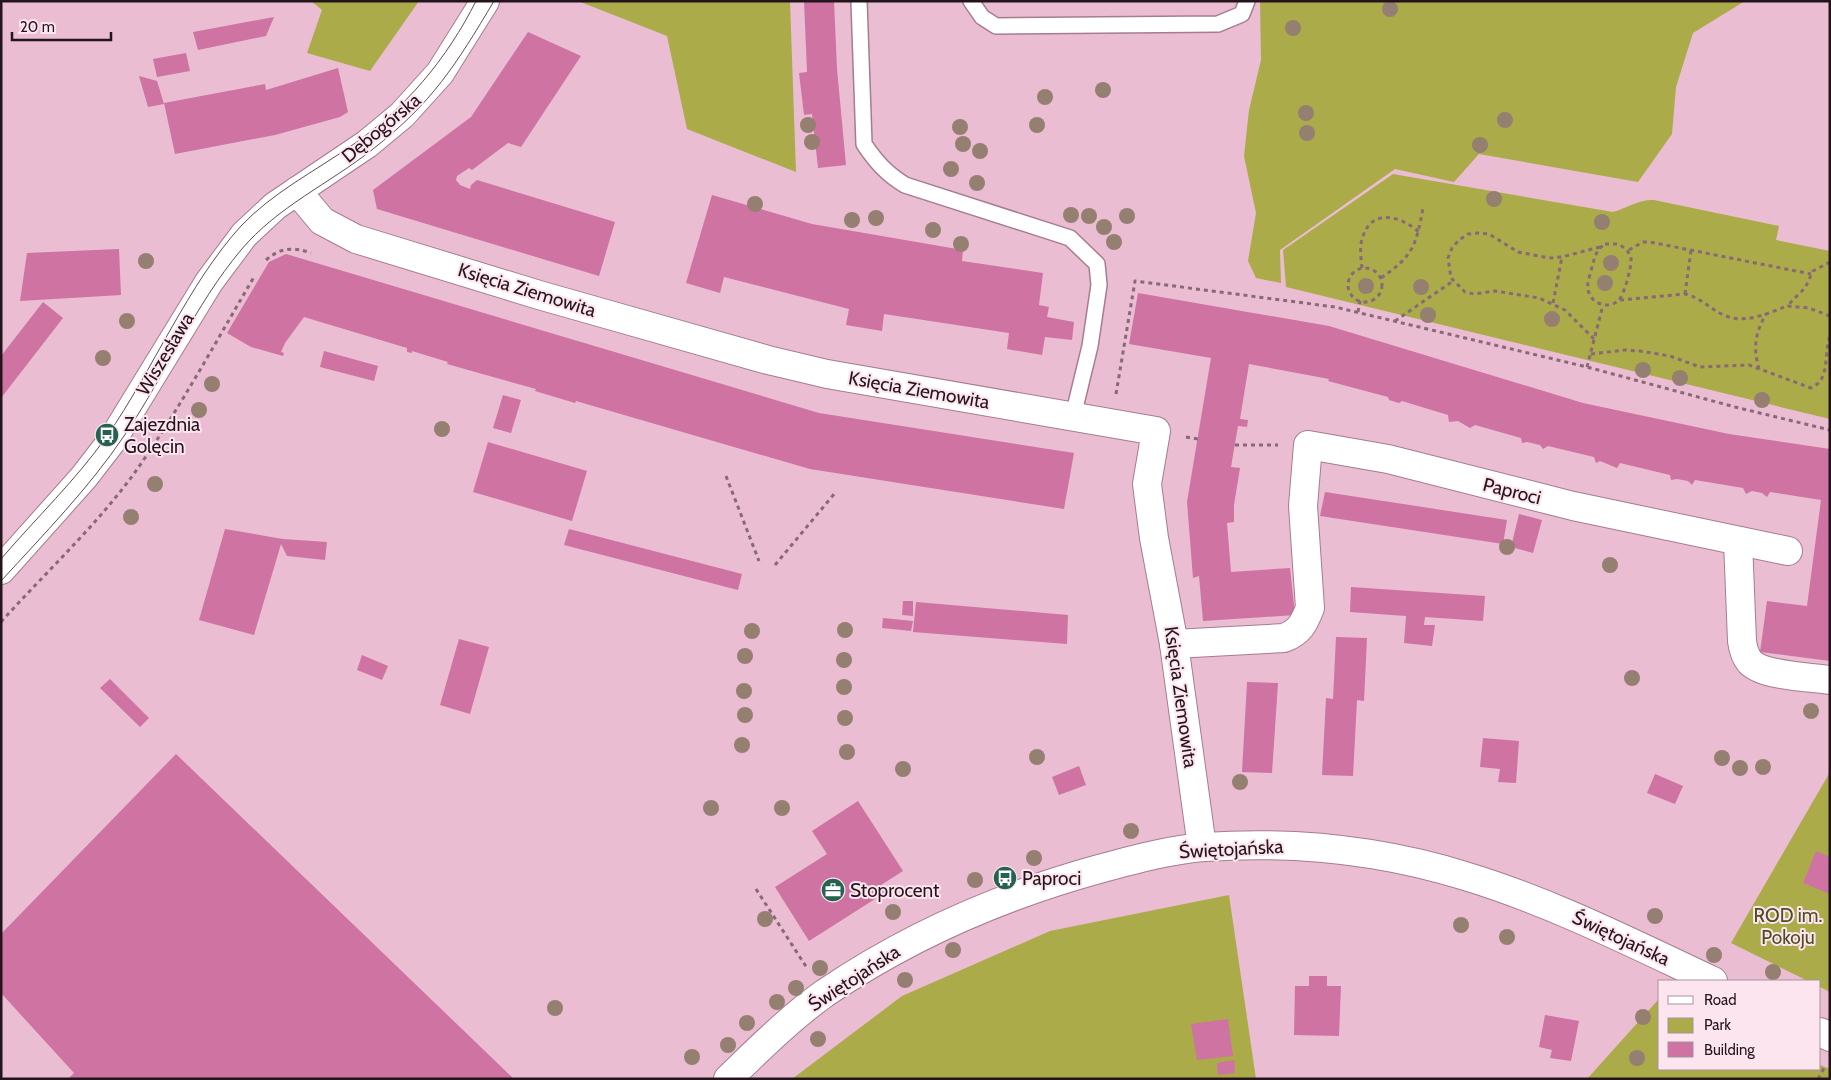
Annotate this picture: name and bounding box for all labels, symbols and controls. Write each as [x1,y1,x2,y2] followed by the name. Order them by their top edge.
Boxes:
[12,10,111,42] scale bar
[20,18,55,36] text: 20 m
[337,88,425,168] street label: Dębogórska
[455,258,599,322] street label: Księcia Ziemowita
[131,309,199,399] street label: Wiszesława
[847,366,991,414] street label: Księcia Ziemowita
[124,413,200,458] place label: Zajezdnia Golęcin
[94,422,120,448] bus stop icon: Zajezdnia Golęcin
[1481,473,1543,509] street label: Paproci
[1160,625,1202,769] street label: Księcia Ziemowita
[1178,834,1284,863] street label: Świętojańska
[992,865,1018,891] bus stop icon: Paproci
[1022,867,1081,890] place label: Paproci
[820,877,846,903] office icon: Stoprocent
[850,879,940,902] place label: Stoprocent
[1754,904,1822,949] park label: ROD im. Pokoju
[1569,905,1674,971] street label: Świętojańska
[803,939,904,1016] street label: Świętojańska
[1658,980,1821,1070] legend
[1704,991,1737,1009] text: Road
[1704,1016,1731,1034] text: Park
[1704,1041,1755,1059] text: Building

